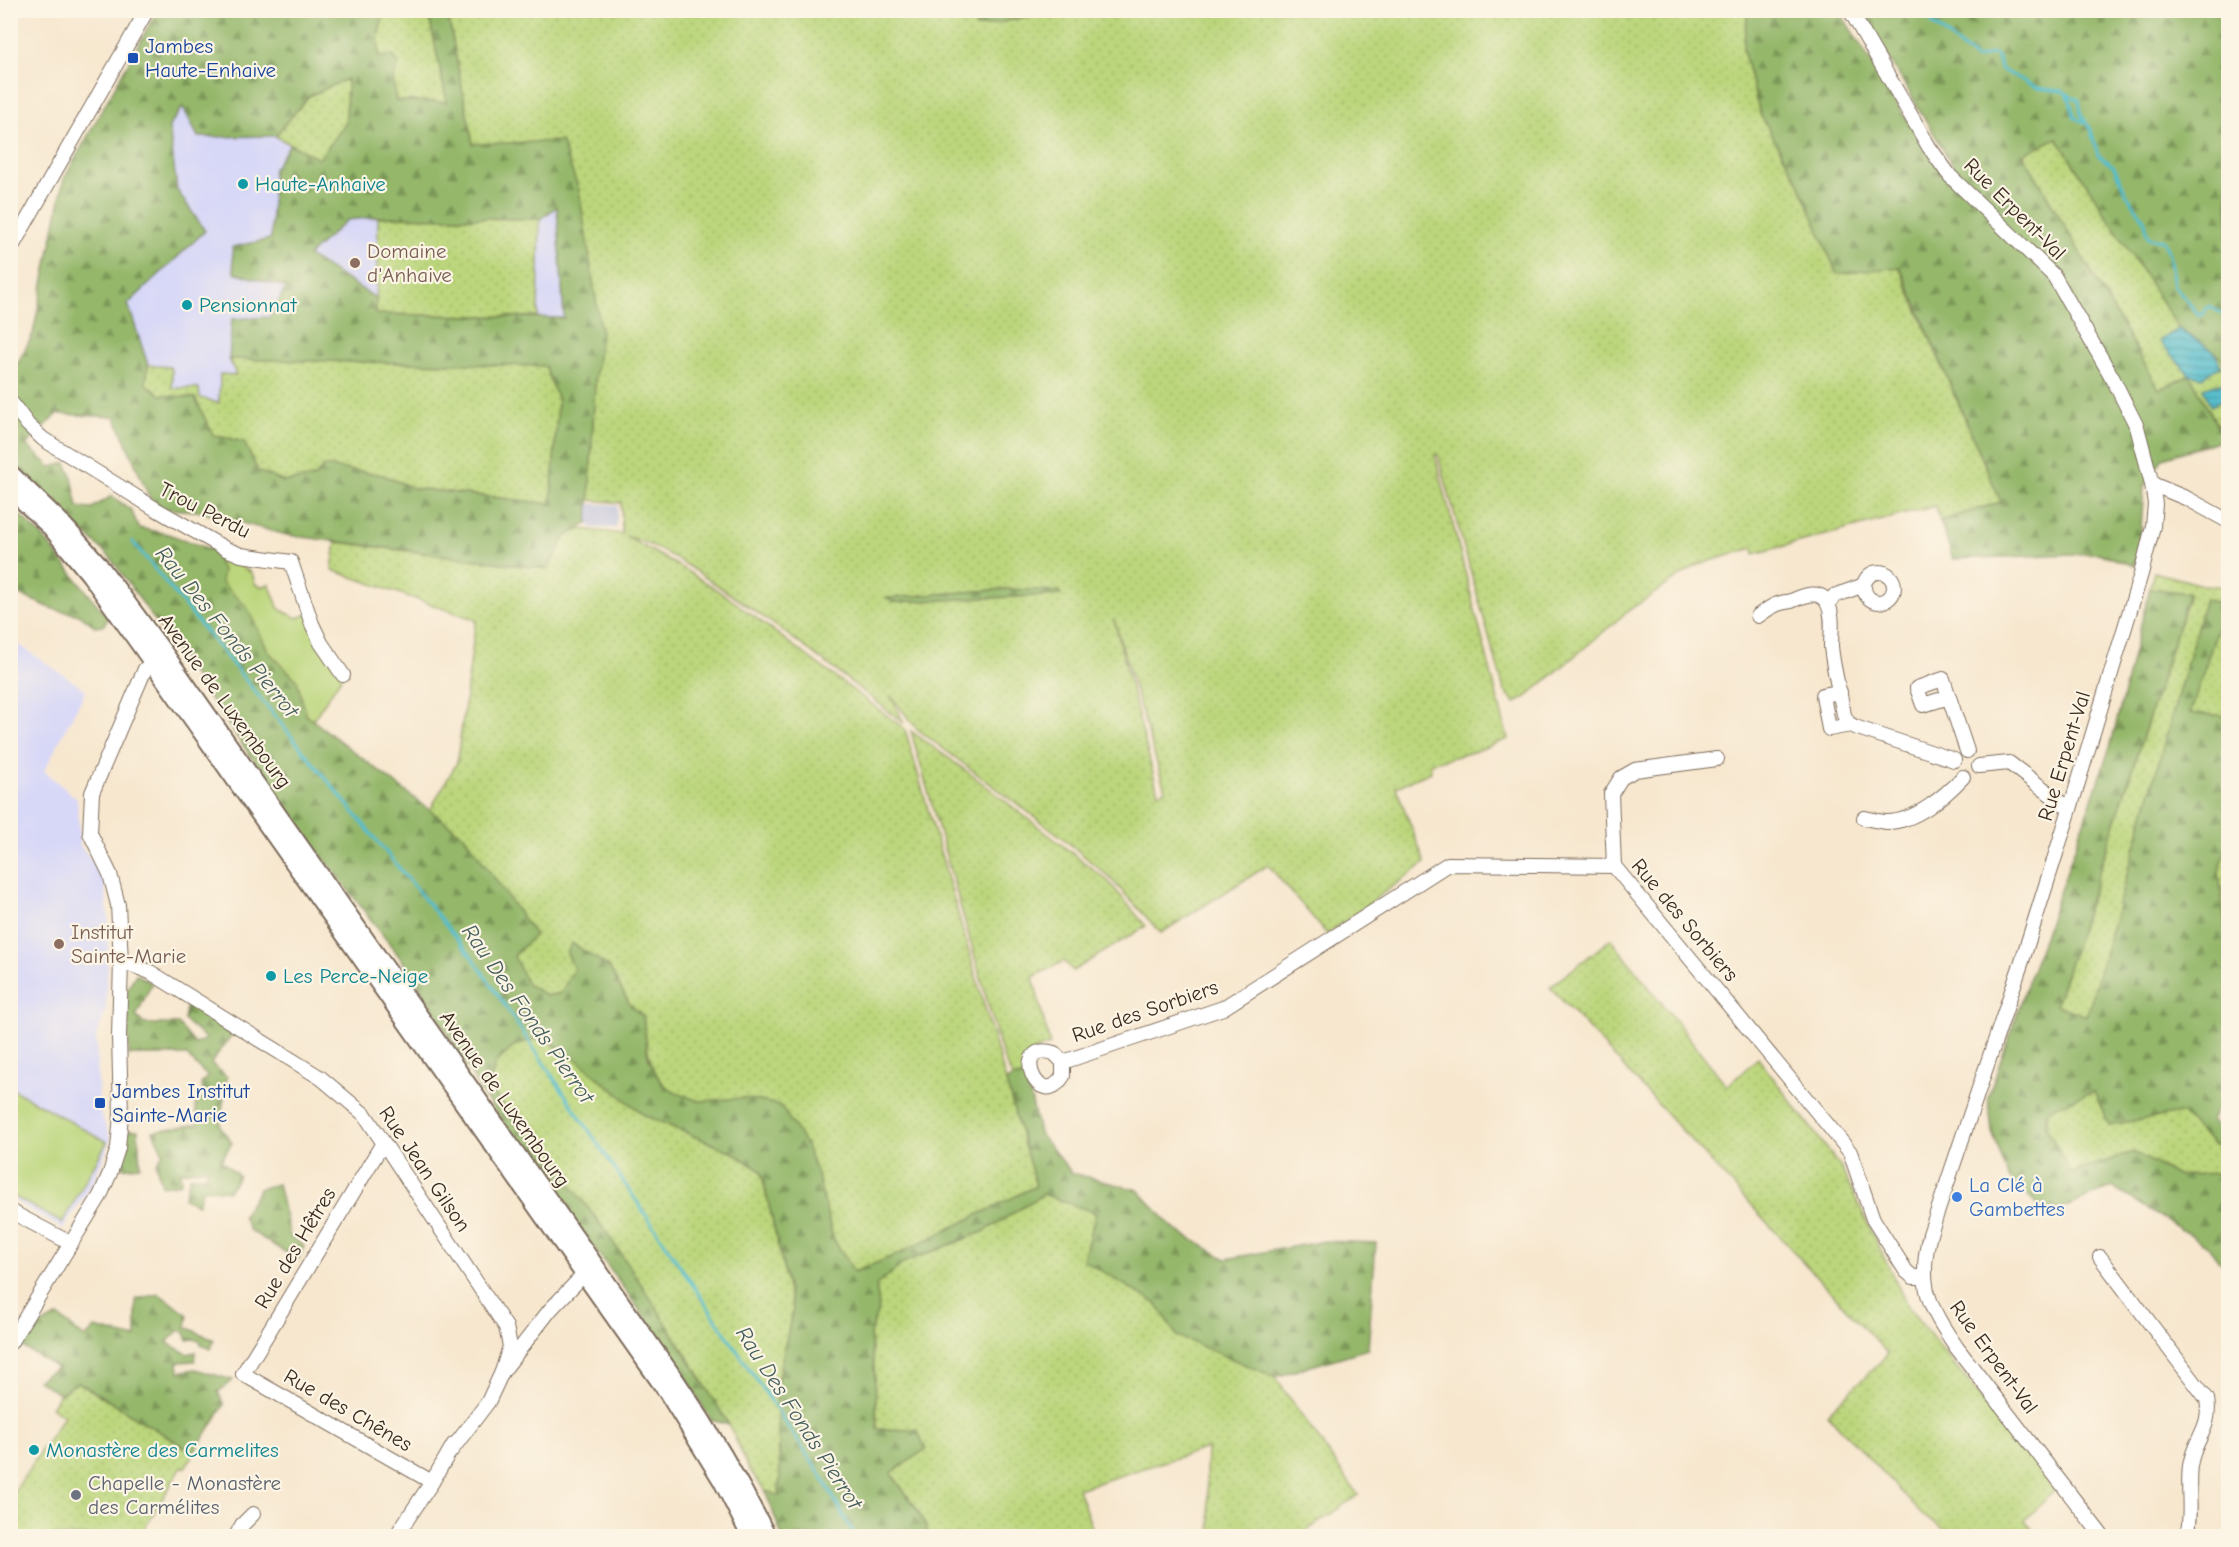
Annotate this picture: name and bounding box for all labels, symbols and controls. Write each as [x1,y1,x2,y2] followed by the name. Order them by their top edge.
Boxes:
[145,34,276,82] place label: Jambes Haute-Enhaive
[126,51,140,65] marker: Jambes Haute-Enhaive
[1959,153,2071,265] street label: Rue Erpent-Val
[255,172,386,196] place label: Haute-Anhaive
[236,177,250,191] marker: Haute-Anhaive
[367,239,452,287] place label: Domaine d'Anhaive
[348,256,362,270] marker: Domaine d'Anhaive
[199,293,298,317] place label: Pensionnat
[180,298,194,312] marker: Pensionnat
[156,477,254,543] street label: Trou Perdu
[150,541,305,725] water label: Rau Des Fonds Pierrot
[154,609,296,793] street label: Avenue de Luxembourg
[2033,688,2095,824] street label: Rue Erpent-Val
[1627,854,1743,986] street label: Rue des Sorbiers
[456,919,601,1110] water label: Rau Des Fonds Pierrot
[71,920,186,968] place label: Institut Sainte-Marie
[52,937,66,951] marker: Institut Sainte-Marie
[283,964,428,988] place label: Les Perce-Neige
[264,969,278,983] marker: Les Perce-Neige
[1069,975,1221,1047] street label: Rue des Sorbiers
[435,1006,575,1192] street label: Avenue de Luxembourg
[112,1079,250,1127] place label: Jambes Institut Sainte-Marie
[93,1096,107,1110] marker: Jambes Institut Sainte-Marie
[374,1102,476,1236] street label: Rue Jean Gilson
[1969,1173,2065,1221] place label: La Clé à Gambettes
[249,1183,341,1313] street label: Rue des Hêtres
[1950,1190,1964,1204] marker: La Clé à Gambettes
[1945,1296,2043,1418] street label: Rue Erpent-Val
[730,1322,869,1516] water label: Rau Des Fonds Pierrot
[280,1364,416,1456] street label: Rue des Chênes
[46,1438,279,1462] place label: Monastère des Carmelites
[27,1443,41,1457] marker: Monastère des Carmelites
[88,1471,281,1519] place label: Chapelle - Monastère des Carmélites
[69,1488,83,1502] marker: Chapelle - Monastère des Carmélites

